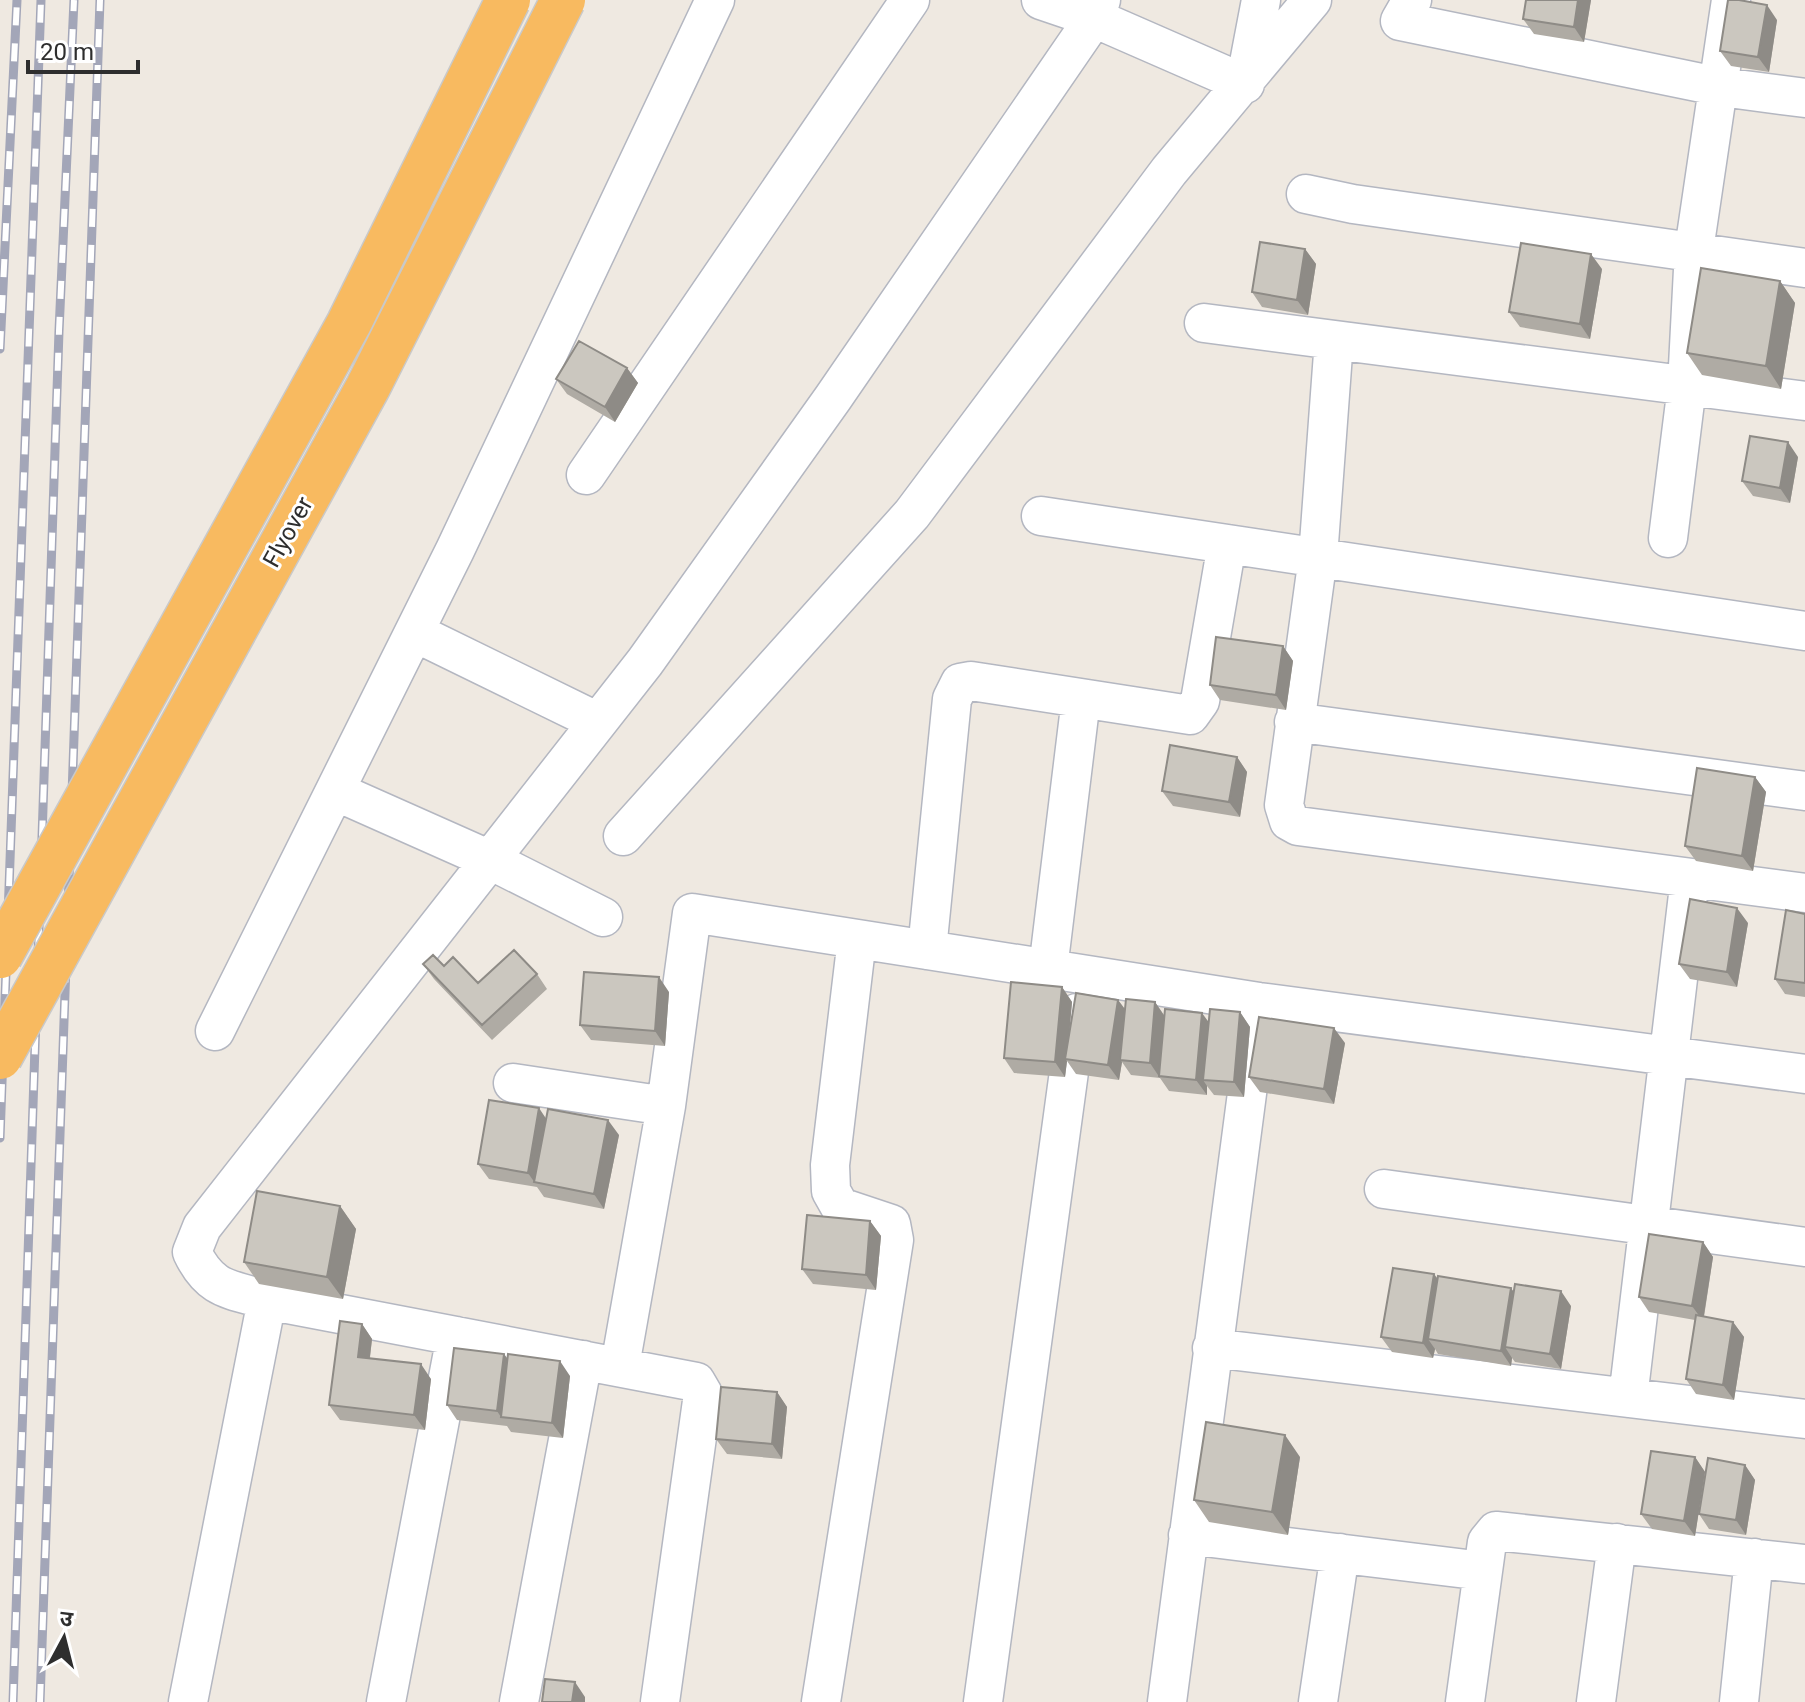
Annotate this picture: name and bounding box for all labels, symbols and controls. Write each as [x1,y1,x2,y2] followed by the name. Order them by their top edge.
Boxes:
[28,24,138,74] scale bar
[40,38,94,66] text: 20 m
[257,492,319,572] street label: Flyover
[24,1598,104,1678] north arrow
[58,1605,75,1632] text: उ

